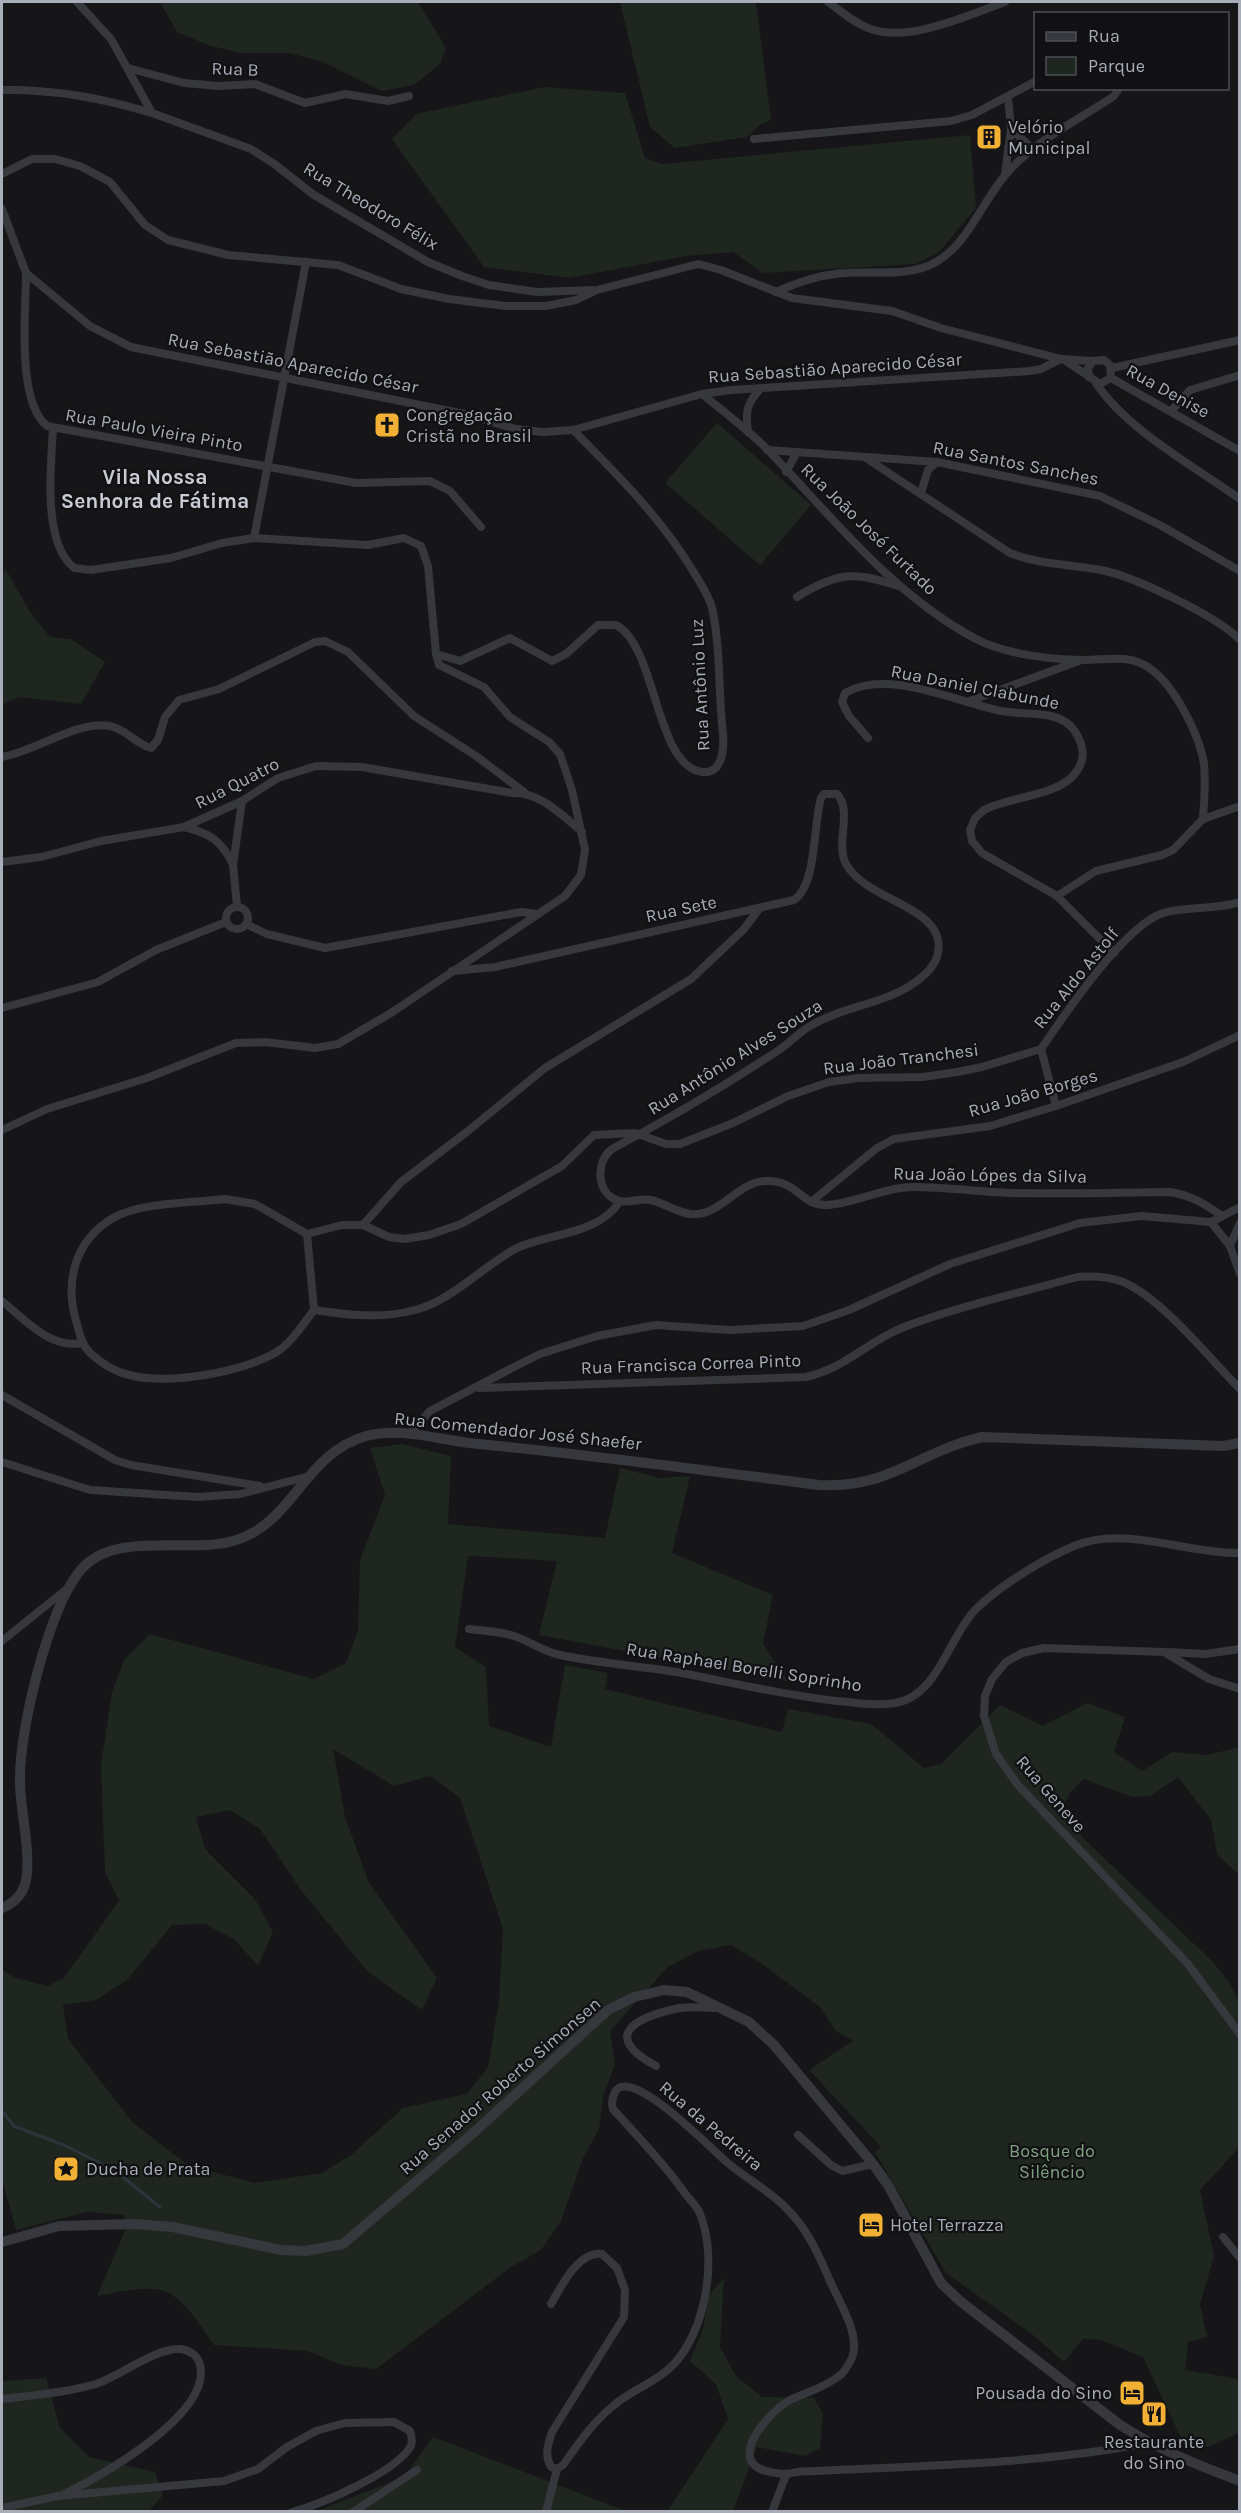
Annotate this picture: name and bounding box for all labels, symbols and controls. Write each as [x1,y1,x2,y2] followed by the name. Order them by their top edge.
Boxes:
[1034,12,1229,90] legend
[1088,25,1120,47] text: Rua
[1088,55,1145,77] text: Parque
[211,57,259,81] street label: Rua B
[1008,116,1091,159] place label: Velório Municipal
[974,122,1004,152] building icon: Velório Municipal
[299,157,443,255] street label: Rua Theodoro Félix
[166,328,421,398] street label: Rua Sebastião Aparecido César
[707,348,963,388] street label: Rua Sebastião Aparecido César
[1122,359,1214,423] street label: Rua Denise
[64,404,244,456] street label: Rua Paulo Vieira Pinto
[406,404,532,447] place label: Congregação Cristã no Brasil
[372,410,402,440] church icon: Congregação Cristã no Brasil
[931,436,1101,490] street label: Rua Santos Sanches
[796,458,942,600] street label: Rua João José Furtado
[61,465,249,513] district label: Vila Nossa Senhora de Fátima
[686,618,714,752] street label: Rua Antônio Luz
[889,660,1061,714] street label: Rua Daniel Clabunde
[191,752,283,814] street label: Rua Quatro
[643,891,719,927] street label: Rua Sete
[1028,922,1124,1033] street label: Rua Aldo Astolf
[644,994,826,1120] street label: Rua Antônio Alves Souza
[822,1039,980,1079] street label: Rua João Tranchesi
[966,1064,1100,1122] street label: Rua João Borges
[893,1162,1087,1188] street label: Rua João Lópes da Silva
[580,1349,802,1379] street label: Rua Francisca Correa Pinto
[393,1407,643,1455] street label: Rua Comendador José Shaefer
[625,1638,863,1696] street label: Rua Raphael Borelli Soprinho
[1011,1751,1091,1837] street label: Rua Geneve
[395,1992,605,2180] street label: Rua Senador Roberto Simonsen
[655,2076,767,2176] street label: Rua da Pedreira
[1009,2140,1095,2183] park label: Bosque do Silêncio
[51,2154,81,2184] place icon: Ducha de Prata
[86,2158,210,2180] place label: Ducha de Prata
[856,2210,886,2240] hotel icon: Hotel Terrazza
[890,2214,1004,2236] place label: Hotel Terrazza
[1117,2378,1147,2408] hotel icon: Pousada do Sino
[975,2382,1112,2404] place label: Pousada do Sino
[1139,2399,1169,2429] restaurant icon: Restaurante do Sino
[1104,2431,1204,2474] place label: Restaurante do Sino

